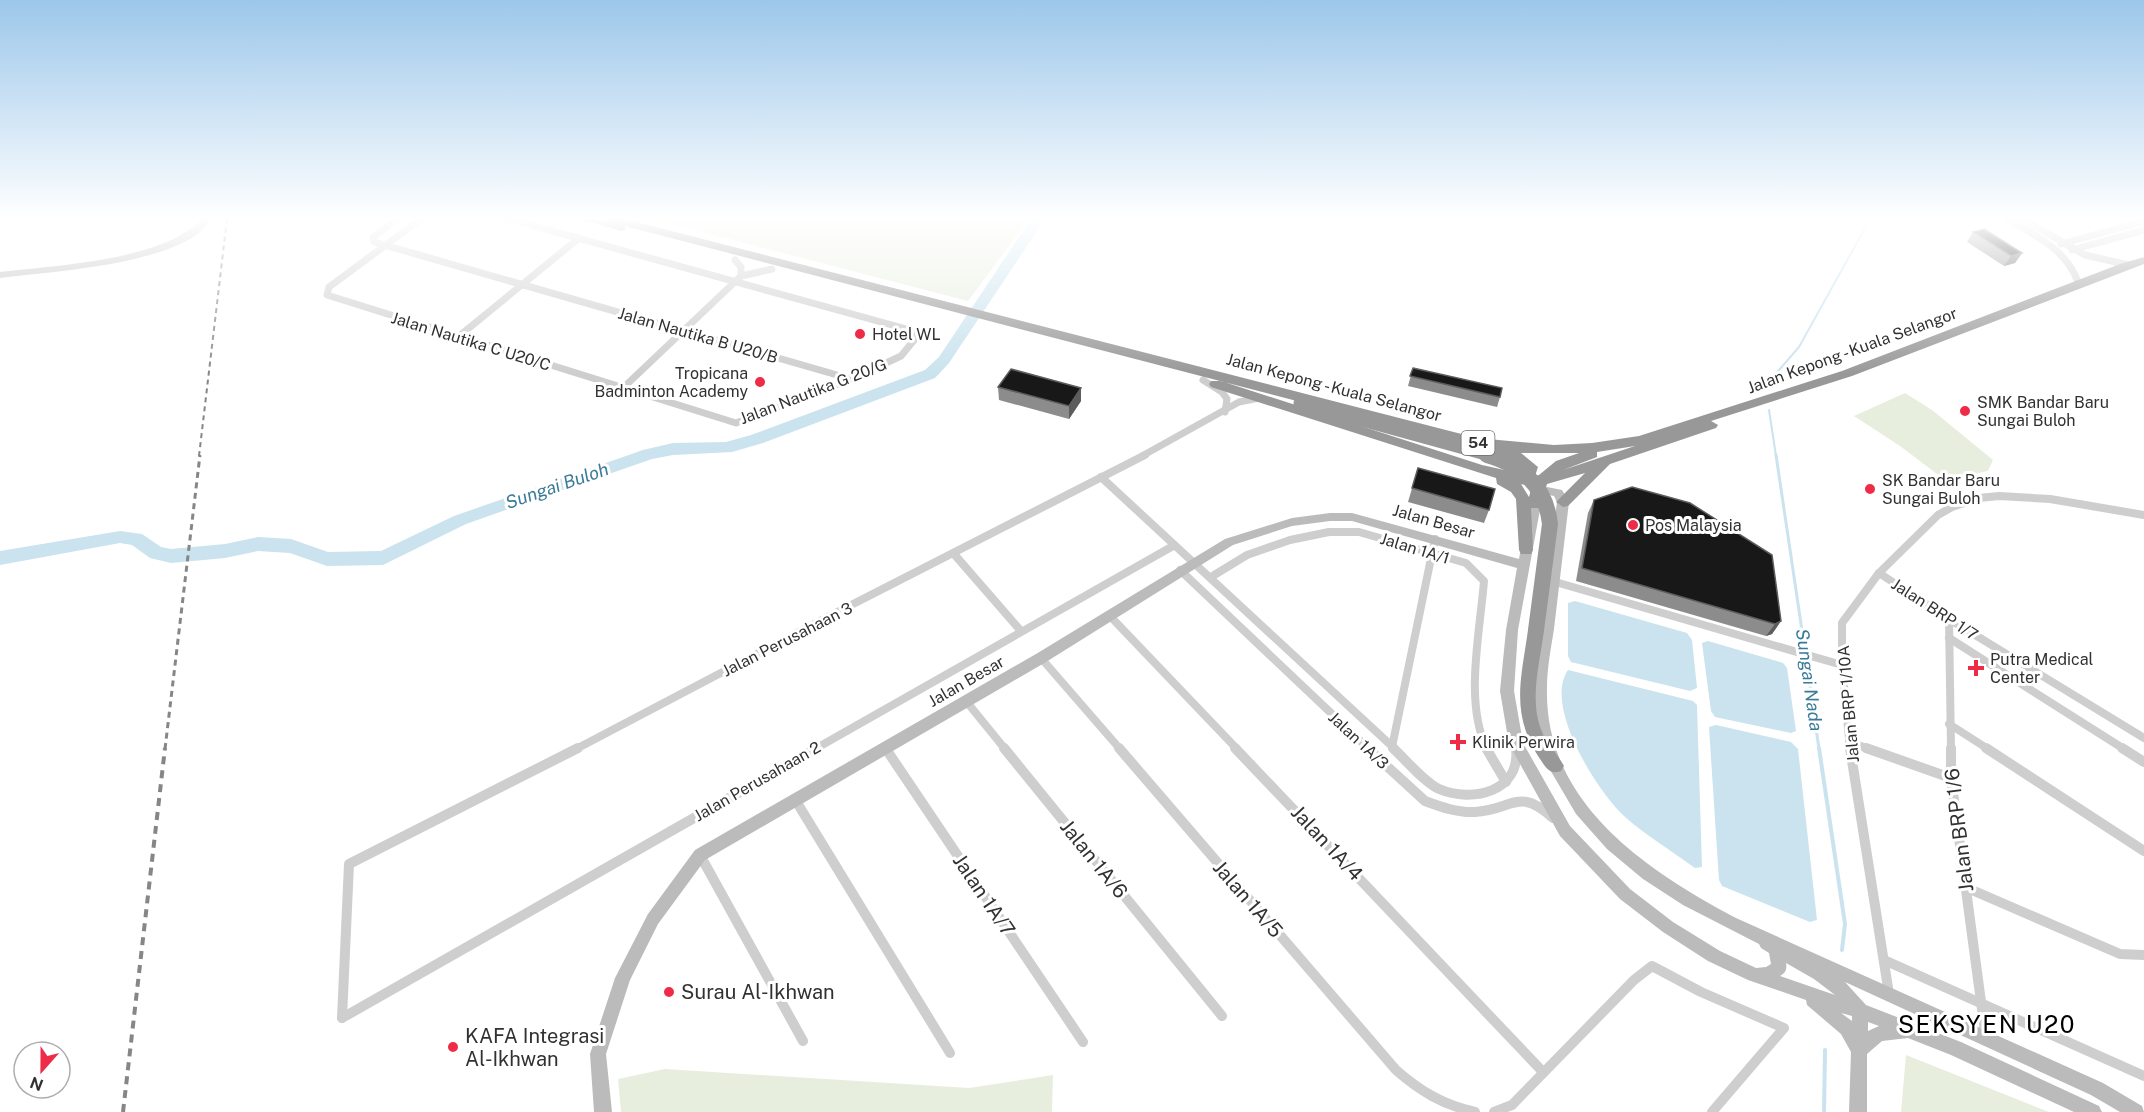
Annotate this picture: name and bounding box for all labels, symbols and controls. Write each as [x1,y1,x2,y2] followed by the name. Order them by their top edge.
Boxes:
[616,304,780,367] street label: Jalan Nautika B U20/B
[1745,304,1960,397] street label: Jalan Kepong - Kuala Selangor
[389,308,553,375] street label: Jalan Nautika C U20/C
[872,325,941,344] place label: Hotel WL
[853,327,867,341] marker: Hotel WL
[1224,350,1444,425] street label: Jalan Kepong - Kuala Selangor
[737,355,889,428] street label: Jalan Nautika G 20/G
[594,364,748,401] place label: Tropicana Badminton Academy
[753,375,767,389] marker: Tropicana Badminton Academy
[1977,393,2109,430] place label: SMK Bandar Baru Sungai Buloh
[1958,404,1972,418] marker: SMK Bandar Baru Sungai Buloh
[1462,431,1494,455] road number: 54
[503,458,611,513] water label: Sungai Buloh
[1882,471,2000,508] place label: SK Bandar Baru Sungai Buloh
[1863,482,1877,496] marker: SK Bandar Baru Sungai Buloh
[1390,501,1477,542] street label: Jalan Besar
[1645,516,1742,535] place label: Pos Malaysia
[1626,518,1640,532] marker: Pos Malaysia
[1378,529,1452,568] street label: Jalan 1A/1
[1888,574,1982,644] street label: Jalan BRP 1/7
[719,598,855,680] street label: Jalan Perusahaan 3
[1792,627,1827,733] water label: Sungai Nada
[1834,645,1863,763] street label: Jalan BRP 1/10A
[1990,650,2094,687] place label: Putra Medical Center
[925,652,1008,711] street label: Jalan Besar
[1967,659,1985,677] marker: Putra Medical Center
[1325,708,1393,773] street label: Jalan 1A/3
[1449,733,1467,751] marker: Klinik Perwira
[1472,733,1575,752] place label: Klinik Perwira
[691,737,824,825] street label: Jalan Perusahaan 2
[1940,767,1978,893] street label: Jalan BRP 1/6
[1286,800,1368,886] street label: Jalan 1A/4
[1055,815,1133,903] street label: Jalan 1A/6
[948,849,1020,941] street label: Jalan 1A/7
[1208,855,1288,943] street label: Jalan 1A/5
[681,980,835,1004] place label: Surau Al-Ikhwan
[662,985,676,999] marker: Surau Al-Ikhwan
[1898,1010,2076,1038] district label: SEKSYEN U20
[465,1024,604,1071] place label: KAFA Integrasi Al-Ikhwan
[12,1040,72,1100] north arrow
[446,1040,460,1054] marker: KAFA Integrasi Al-Ikhwan
[28,1072,46,1095] text: N

